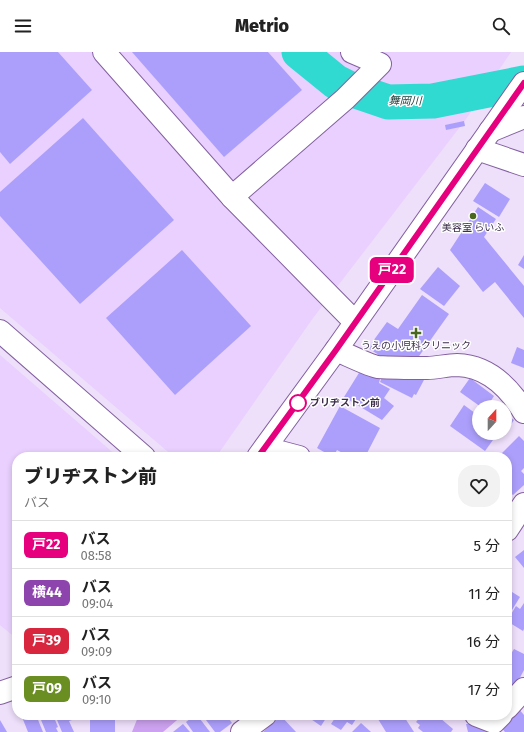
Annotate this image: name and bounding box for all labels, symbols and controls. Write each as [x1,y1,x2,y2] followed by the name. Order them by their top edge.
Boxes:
[12,15,34,37] icon: menu
[235,15,289,37] text: Metrio
[490,15,512,37] icon: search
[388,94,423,108] water label: 舞岡川
[468,211,478,221] marker: 美容室 らいふ
[442,222,504,234] place label: 美容室 らいふ
[369,257,415,283] line badge: 戸22
[378,261,406,278] text: 戸22
[410,327,422,339] marker: うえの小児科クリニック
[361,340,471,352] place label: うえの小児科クリニック
[289,394,307,412] marker: ブリヂストン前
[310,397,380,409] place label: ブリヂストン前
[472,400,512,440] north arrow
[472,400,512,440] map controls
[24,465,157,488] text: ブリヂストン前
[458,465,500,507] button: heart
[24,495,50,510] text: バス
[80,530,111,548] text: バス
[32,536,60,553] text: 戸22
[474,537,500,555] text: 5 分
[80,548,112,563] text: 08:58
[82,578,112,596] text: バス
[32,584,62,601] text: 横44
[468,585,500,603] text: 11 分
[82,596,113,611] text: 09:04
[81,626,111,644] text: バス
[32,632,61,649] text: 戸39
[467,633,500,651] text: 16 分
[81,644,112,659] text: 09:09
[82,674,112,692] text: バス
[32,680,62,697] text: 戸09
[468,681,500,699] text: 17 分
[82,692,111,707] text: 09:10

